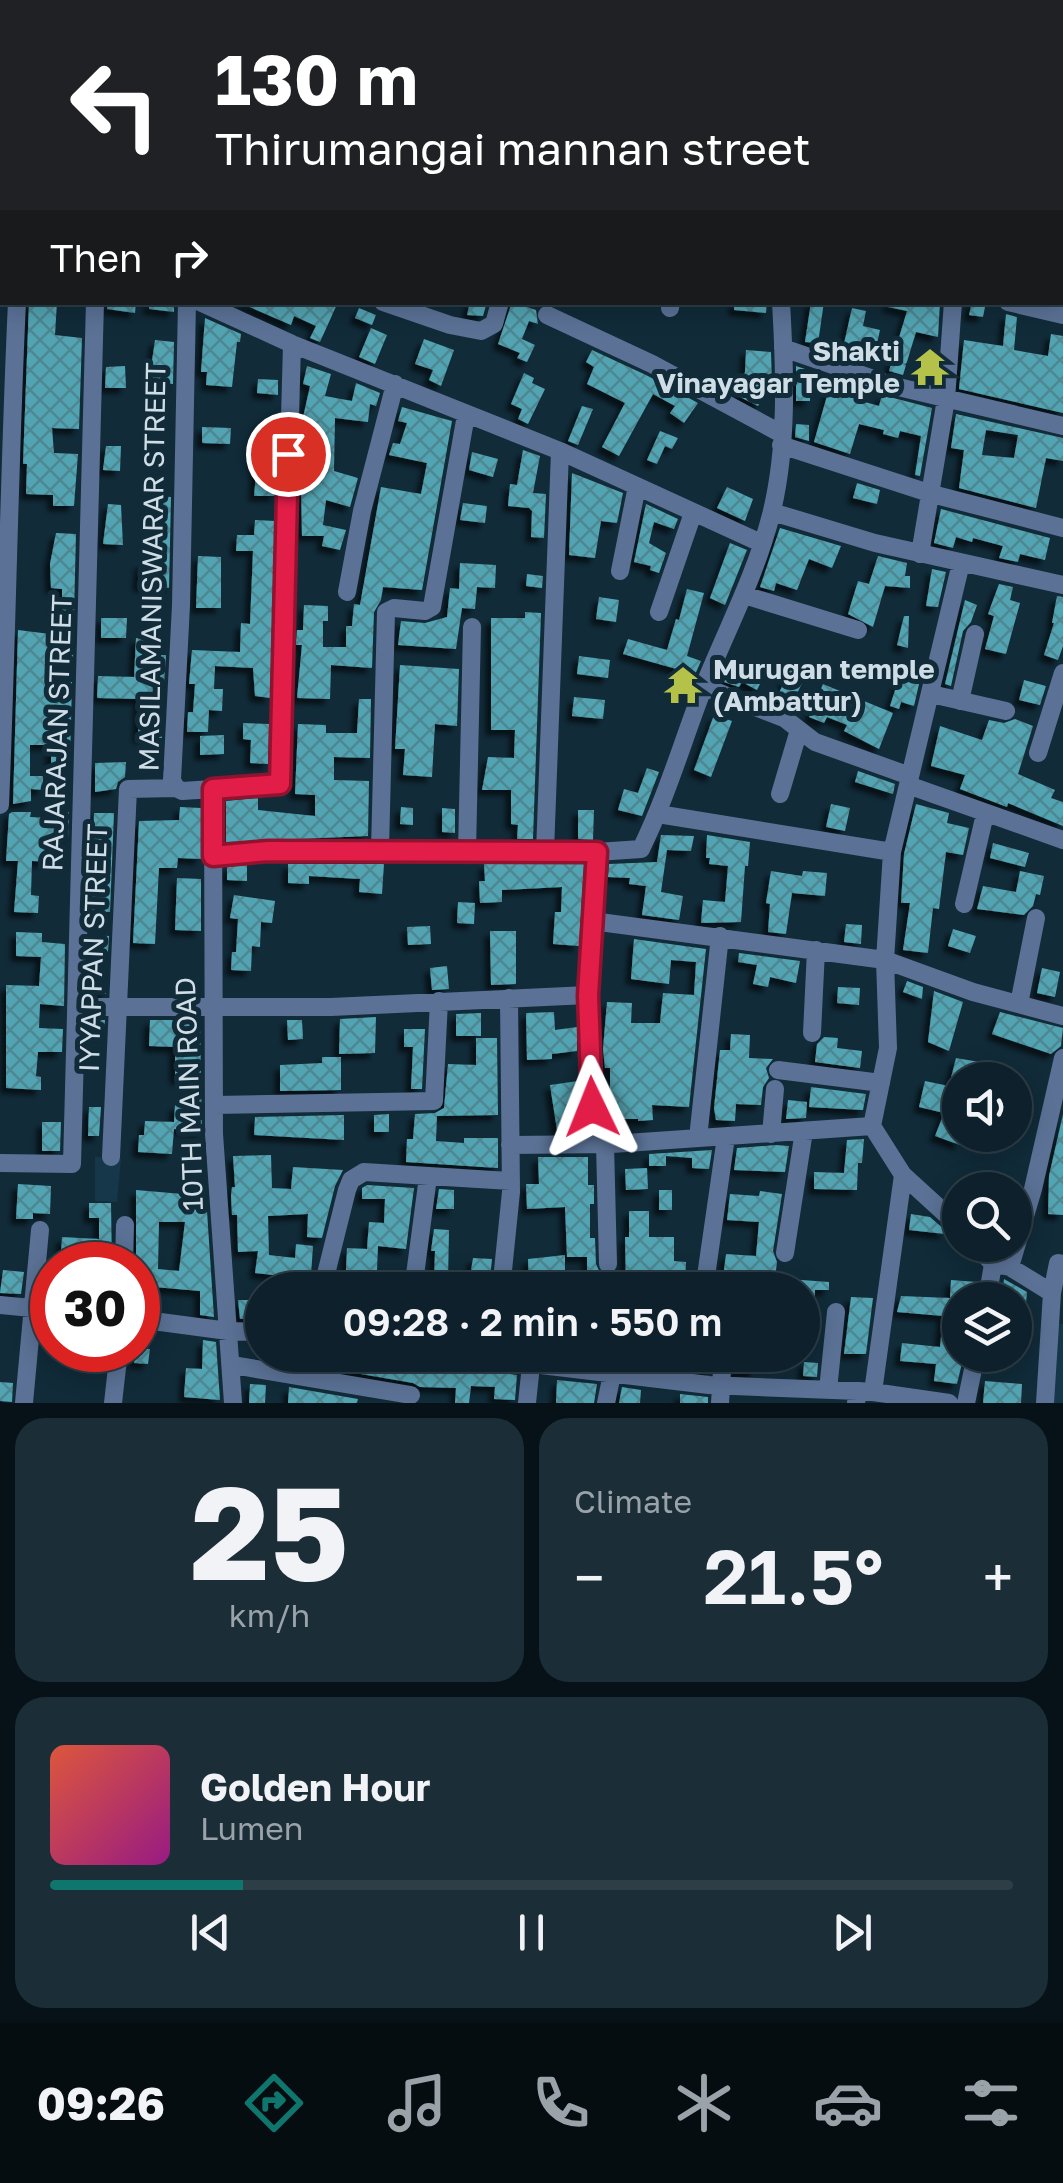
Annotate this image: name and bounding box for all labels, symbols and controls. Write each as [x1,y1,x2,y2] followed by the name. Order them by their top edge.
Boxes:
[215,36,418,120] text: 130 m
[50,40,180,170] icon: left
[215,121,811,175] text: Thirumangai mannan street
[162,230,217,285] icon: right
[50,235,142,280] text: Then
[656,334,900,399] place label: Shakti Vinayagar Temple
[909,346,951,388] temple icon: Shakti Vinayagar Temple
[131,362,172,772] street label: MASILAMANISWARAR STREET
[246,412,331,497] pin
[261,427,316,482] icon: arrive
[35,594,78,872] street label: RAJARAJAN STREET
[713,652,935,717] place label: Murugan temple (Ambattur)
[662,664,704,706] temple icon: Murugan temple (Ambattur)
[72,823,113,1073] street label: IYYAPPAN STREET
[168,976,209,1212] street label: 10TH MAIN ROAD
[540,1055,644,1159] position arrow
[942,1062,1032,1372] map controls
[942,1062,1032,1152] button: sound
[942,1172,1032,1262] button: search
[30,1242,160,1372] speed limit sign: 30
[942,1282,1032,1372] button: layers
[343,1299,722,1344] text: 09:28 · 2 min · 550 m
[190,1453,349,1609] text: 25
[574,1482,692,1520] text: Climate
[703,1530,884,1621] text: 21.5°
[574,1544,604,1610] text: −
[983,1544,1013,1610] text: +
[229,1596,310,1634] text: km/h
[200,1764,431,1809] text: Golden Hour
[200,1809,304,1847] text: Lumen
[183,1905,238,1960] icon: previous
[504,1905,559,1960] icon: pause
[825,1905,880,1960] icon: next
[239,2068,309,2138] icon: directions
[382,2068,452,2138] icon: music
[526,2068,596,2138] icon: phone
[669,2068,739,2138] icon: climate
[813,2068,883,2138] icon: car
[956,2068,1026,2138] icon: filters
[37,2076,165,2130] text: 09:26

